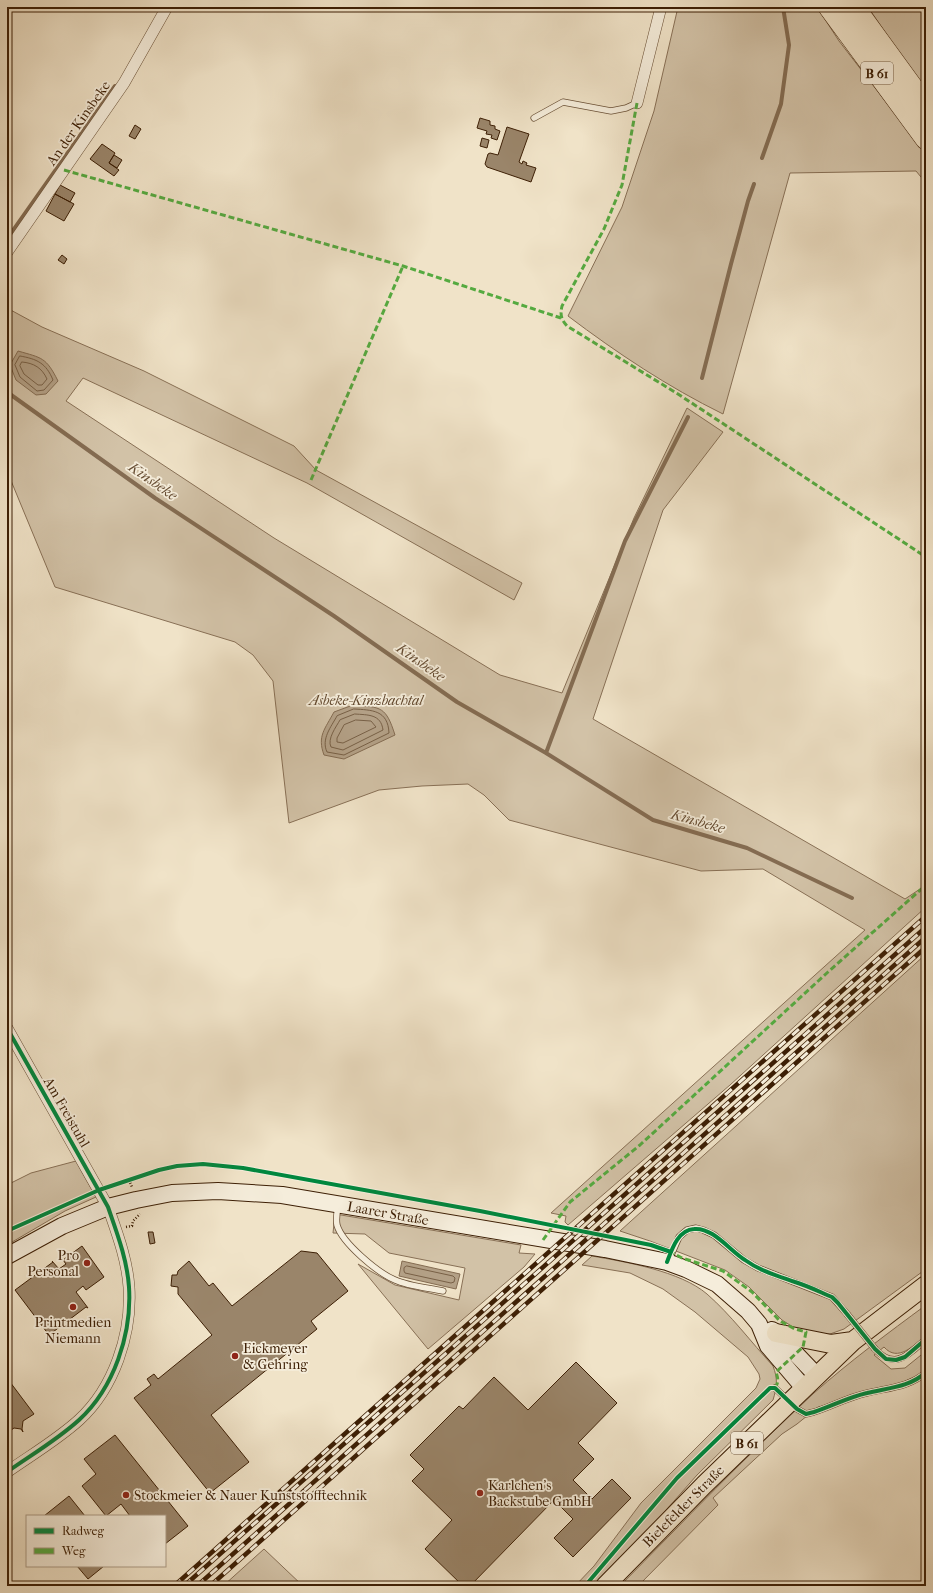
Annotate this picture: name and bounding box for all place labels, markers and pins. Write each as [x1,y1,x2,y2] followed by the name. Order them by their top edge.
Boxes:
[27,1247,79,1280] place label: Pro Personal
[82,1258,92,1268] marker: Pro Personal
[68,1302,78,1312] marker: Printmedien Niemann
[35,1314,111,1347] place label: Printmedien Niemann
[243,1340,308,1373] place label: Eickmeyer & Gehring
[230,1351,240,1361] marker: Eickmeyer & Gehring
[488,1477,592,1510] place label: Karlchen's Backstube GmbH
[134,1487,368,1504] place label: Stockmeier & Nauer Kunststofftechnik
[475,1488,485,1498] marker: Karlchen's Backstube GmbH
[121,1490,131,1500] marker: Stockmeier & Nauer Kunststofftechnik

